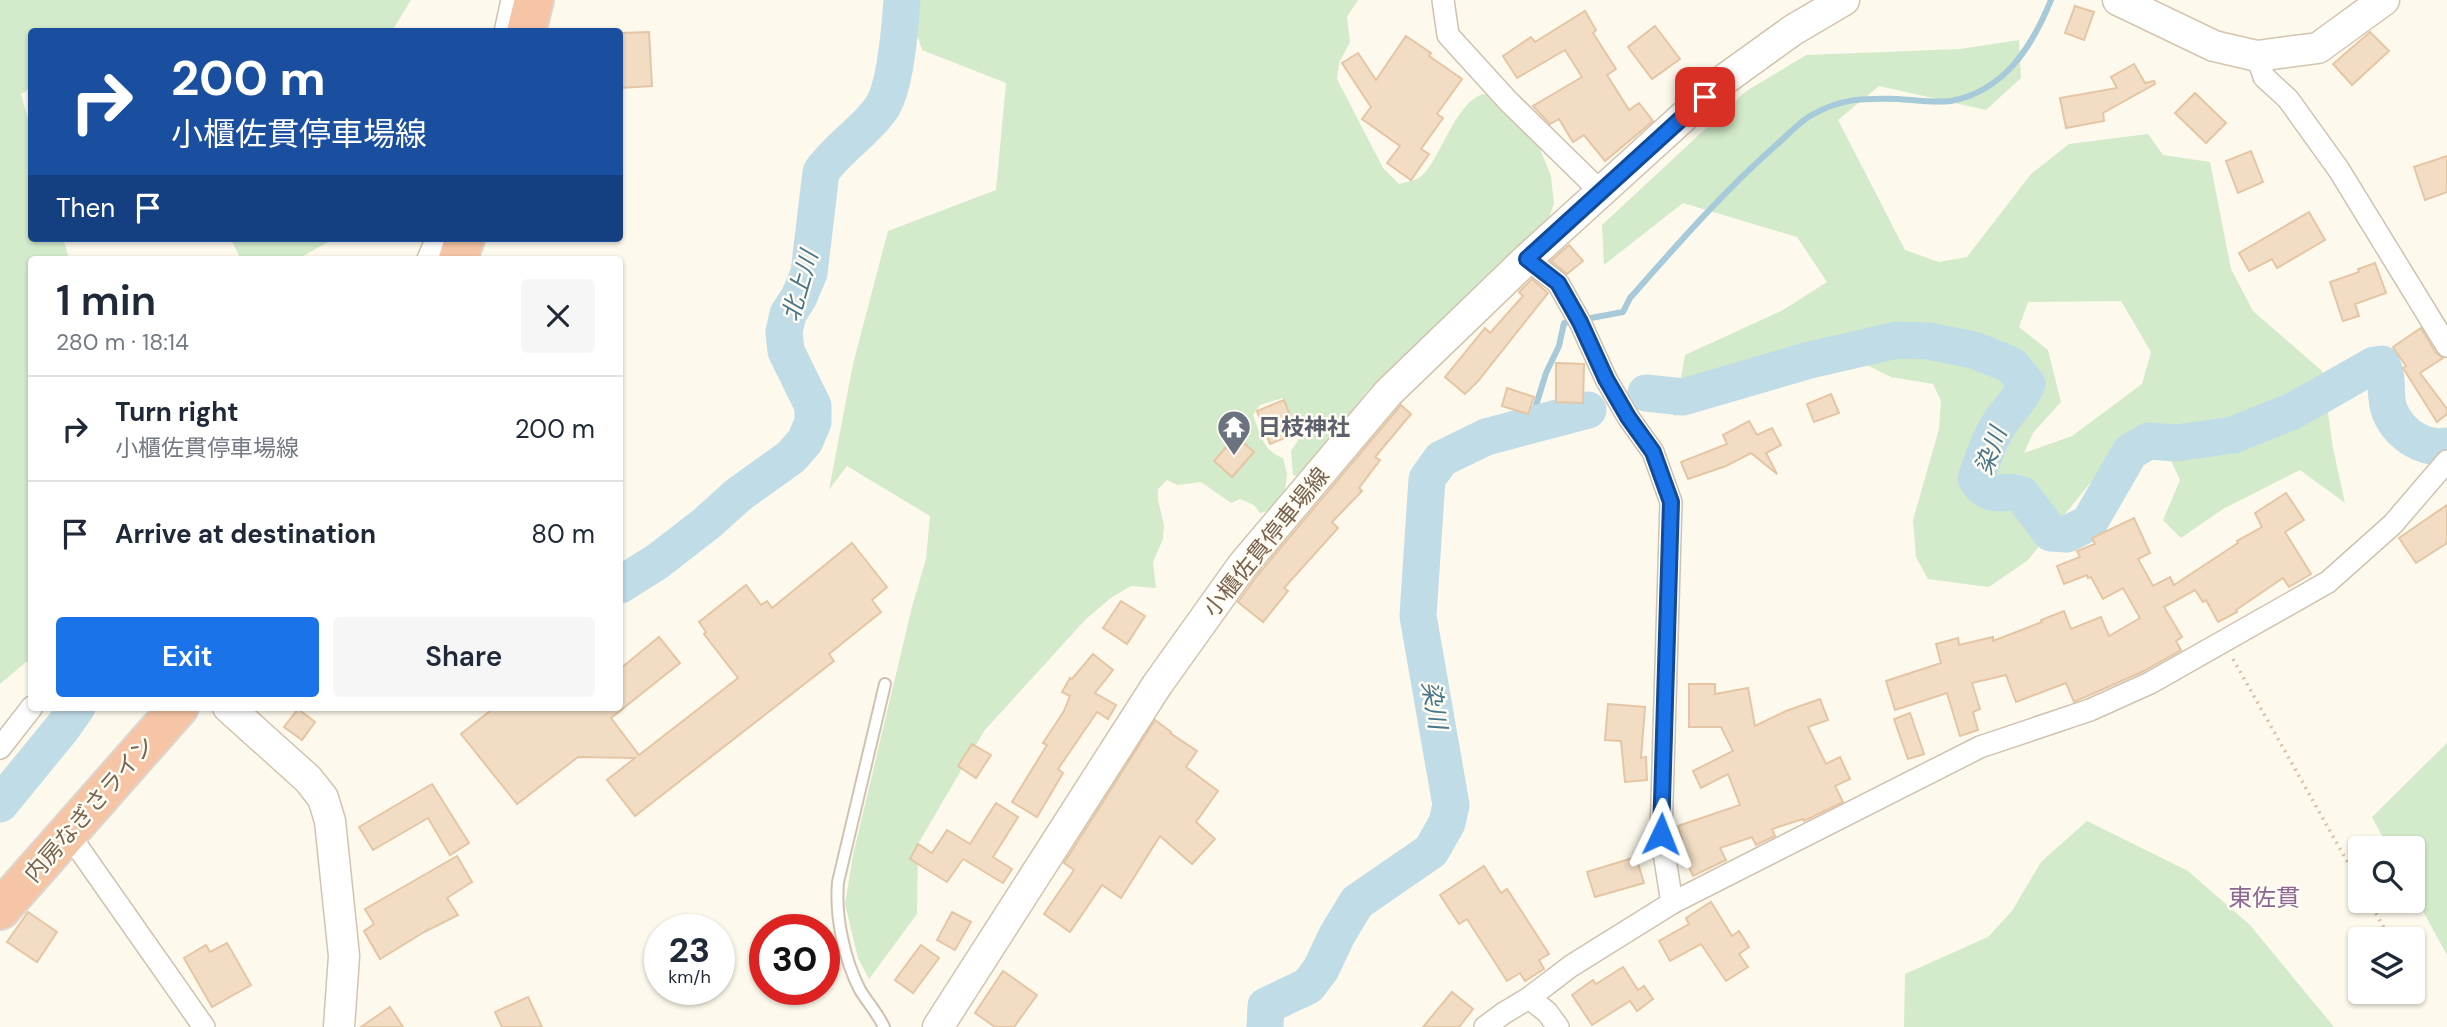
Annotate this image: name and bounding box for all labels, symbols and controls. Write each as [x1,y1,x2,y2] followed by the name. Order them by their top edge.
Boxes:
[171,46,326,110] text: 200 m
[56,56,147,147] icon: right
[1675,67,1735,127] pin
[1686,78,1724,116] icon: arrive
[171,113,427,155] text: 小櫃佐貫停車場線
[129,189,167,227] icon: arrive
[56,191,115,225] text: Then
[775,244,825,325] water label: 北上川
[56,273,156,328] text: 1 min
[521,279,595,353] button: close
[56,327,189,357] text: 280 m · 18:14
[115,395,239,429] text: Turn right
[1215,408,1253,457] temple icon: 日枝神社
[56,410,94,448] icon: right
[515,412,595,446] text: 200 m
[1258,412,1350,442] place label: 日枝神社
[1968,420,2014,479] water label: 染川
[115,433,299,463] text: 小櫃佐貫停車場線
[1196,461,1336,623] street label: 小櫃佐貫停車場線
[56,515,94,553] icon: arrive
[115,517,376,551] text: Arrive at destination
[531,517,595,551] text: 80 m
[56,617,319,697] button: Exit
[333,617,595,697] button: Share
[1415,679,1454,734] water label: 染川
[17,730,161,888] street label: 内房なぎさライン
[1624,797,1698,871] position arrow
[2348,836,2425,1004] map controls
[2348,836,2425,913] button: search
[2228,882,2300,913] district label: 東佐貫
[749,914,840,1005] speed limit sign: 30
[669,927,710,973] text: 23
[2348,927,2425,1004] button: layers
[668,965,711,989] text: km/h

